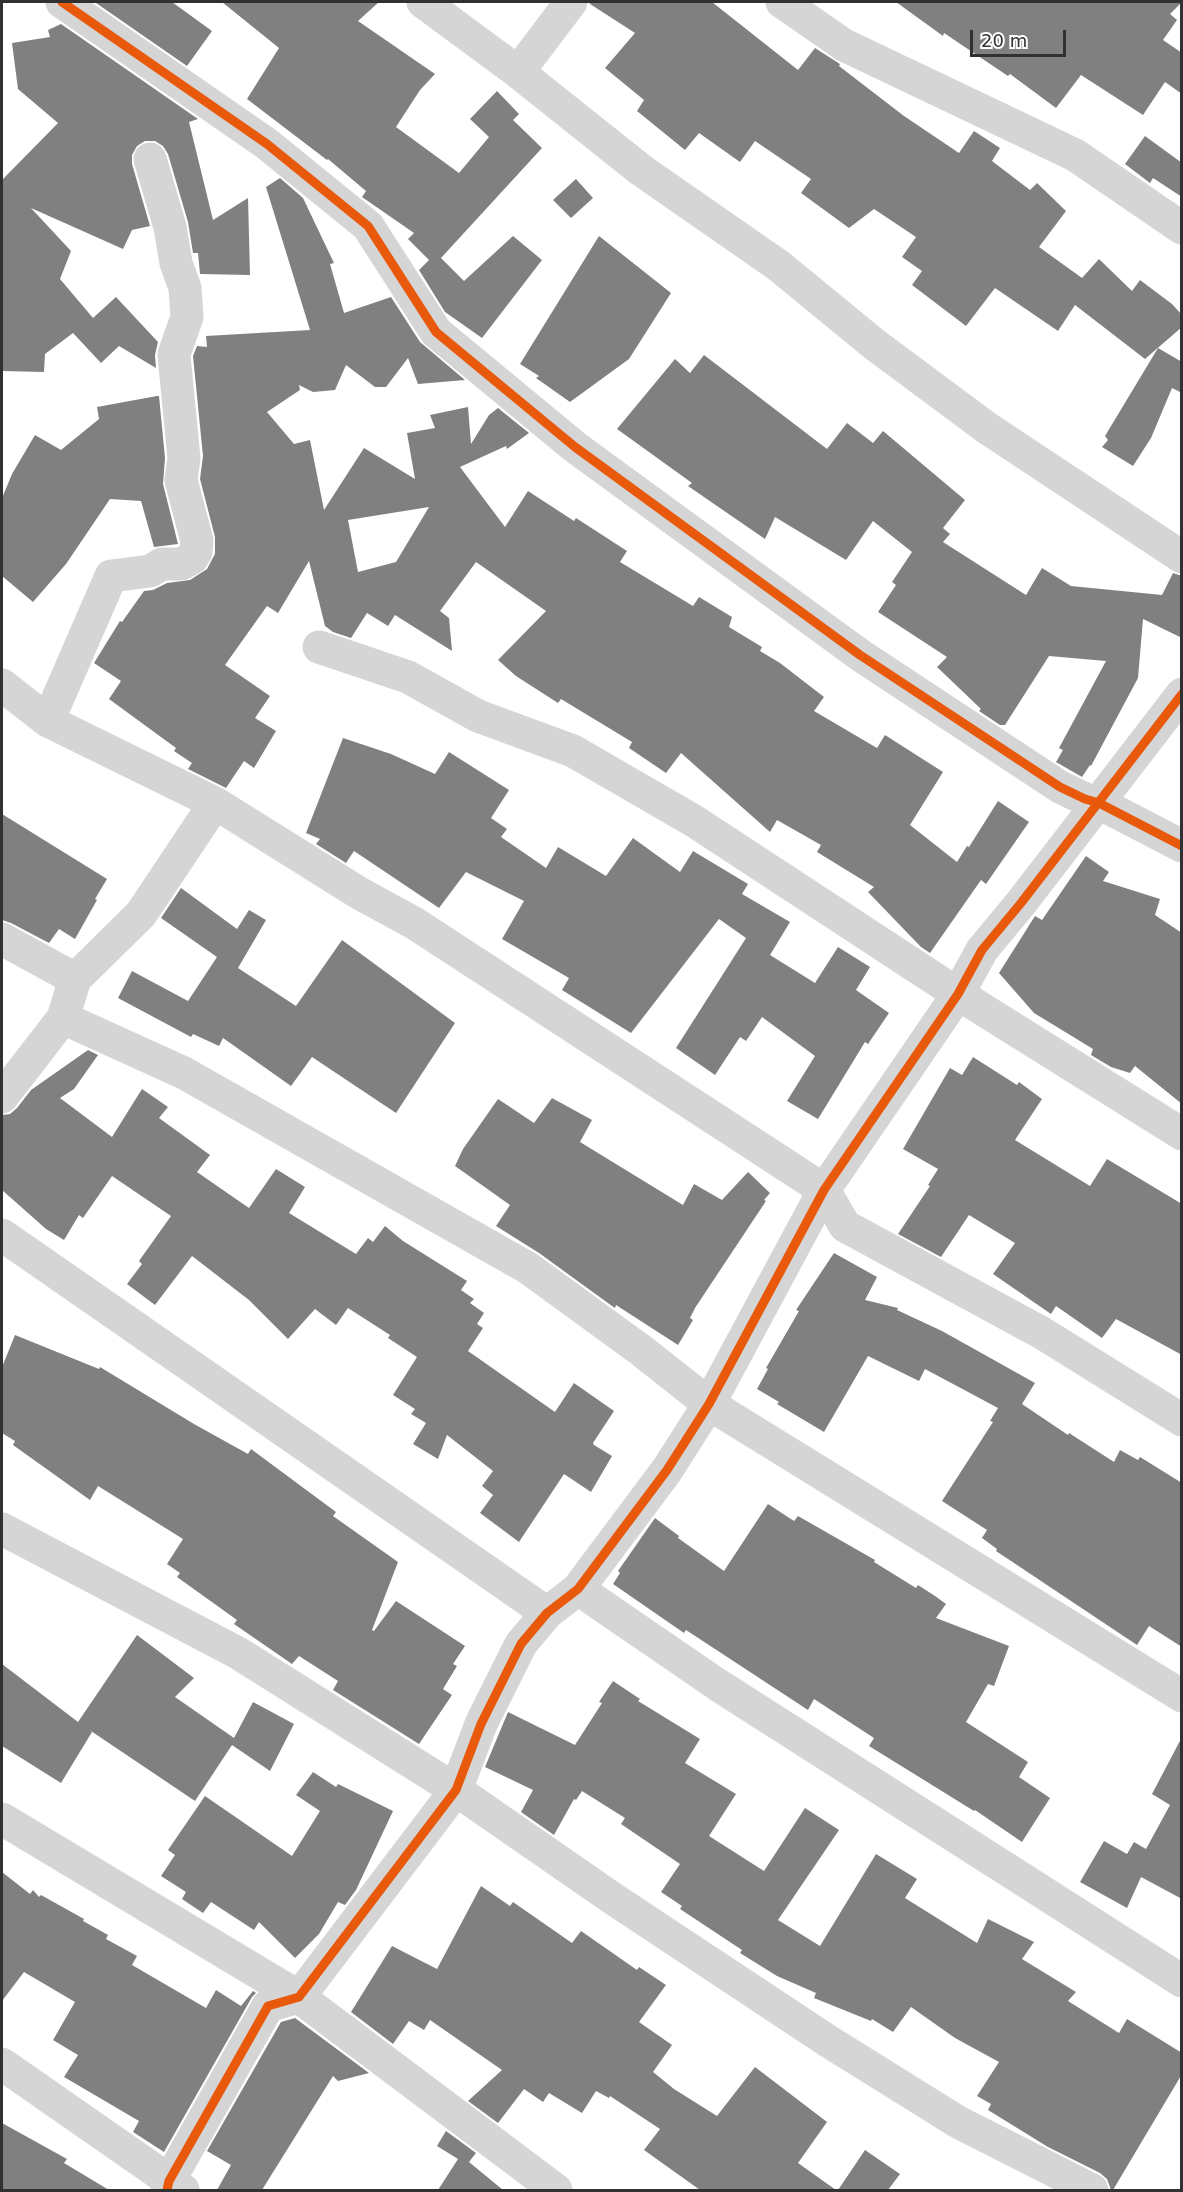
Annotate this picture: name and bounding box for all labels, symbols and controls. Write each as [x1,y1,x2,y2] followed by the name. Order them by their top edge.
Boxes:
[973,18,1069,56] scale bar
[981,30,1027,51] text: 20 m

